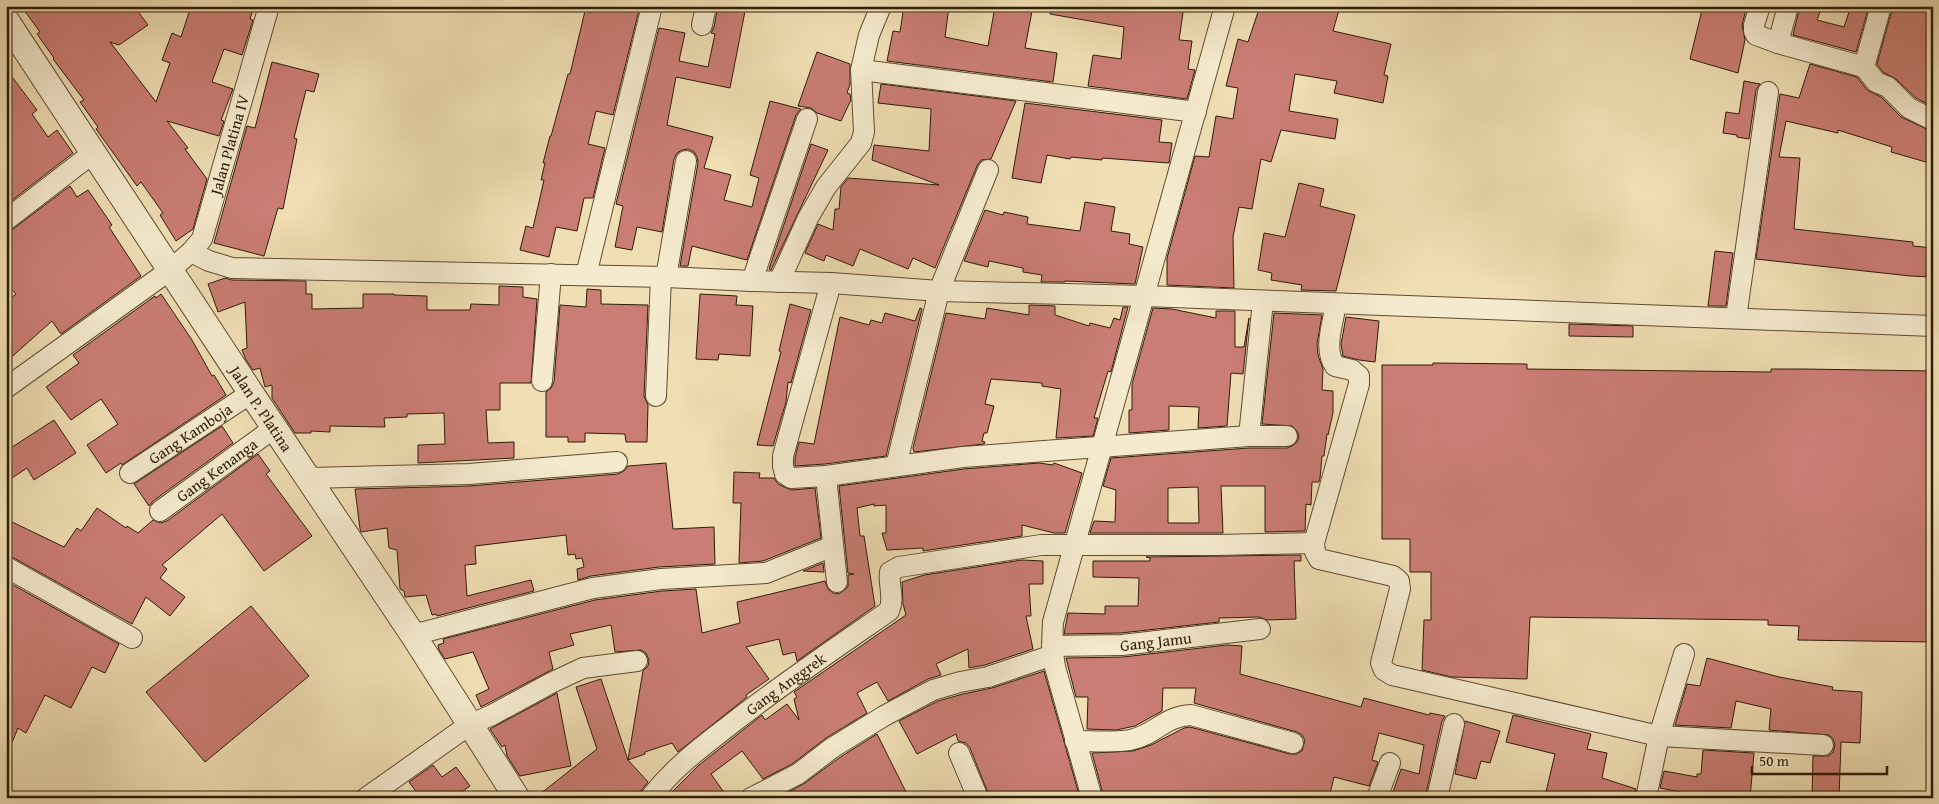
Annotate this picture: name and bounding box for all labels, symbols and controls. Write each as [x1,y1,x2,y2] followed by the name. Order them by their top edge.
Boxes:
[203,91,255,200] street label: Jalan Platina IV
[223,359,299,457] street label: Jalan P. Platina
[143,397,237,470] street label: Gang Kamboja
[171,432,263,508] street label: Gang Kenanga
[1119,625,1193,657] street label: Gang Jamu
[740,646,831,721] street label: Gang Anggrek
[1752,744,1886,776] scale bar
[1759,750,1790,771] text: 50 m

